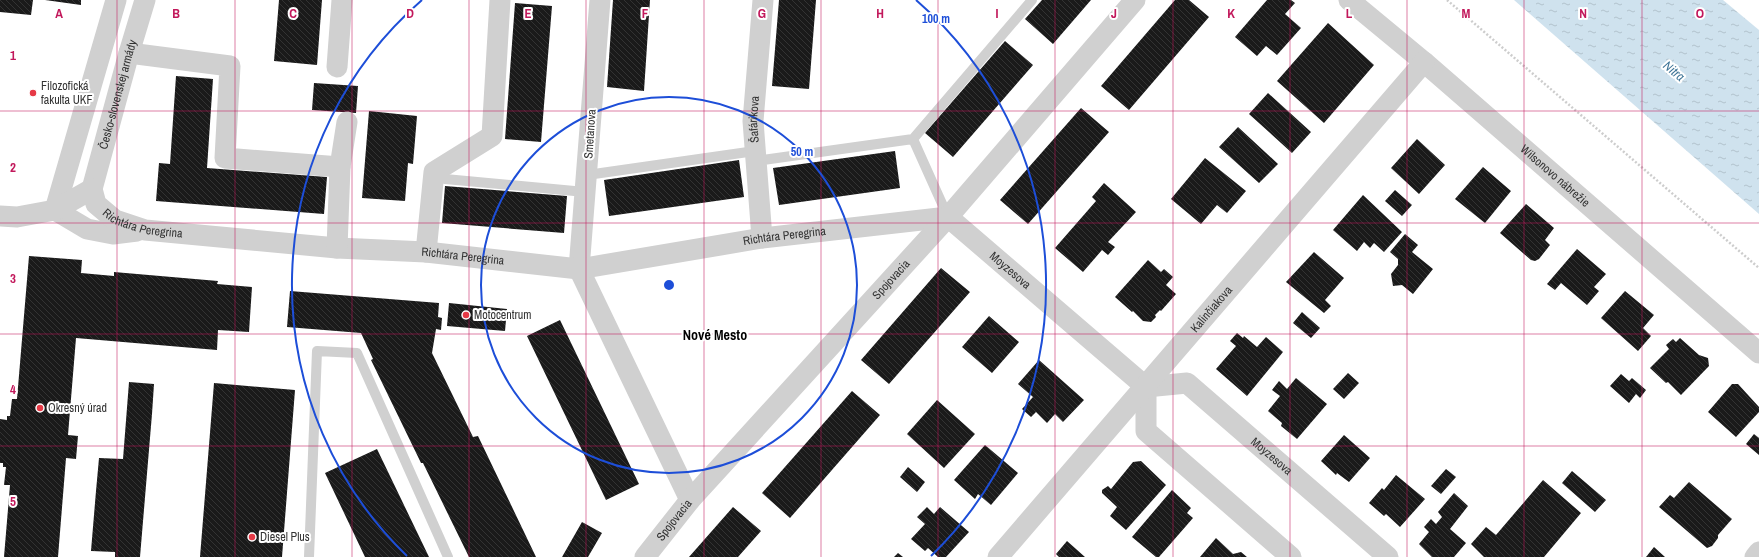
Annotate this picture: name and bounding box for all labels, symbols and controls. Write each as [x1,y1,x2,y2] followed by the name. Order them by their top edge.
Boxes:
[55,5,63,22] text: A
[172,5,180,22] text: B
[289,5,297,22] text: C
[406,5,414,22] text: D
[524,5,532,22] text: E
[642,5,649,22] text: F
[758,5,766,22] text: G
[876,5,884,22] text: H
[996,5,999,22] text: I
[1111,5,1117,22] text: J
[1227,5,1235,22] text: K
[1346,5,1353,22] text: L
[1462,5,1471,22] text: M
[1579,5,1587,22] text: N
[1696,5,1704,22] text: O
[922,11,950,27] text: 100 m
[95,38,141,151] street label: Česko-slovenskej armády
[10,47,16,64] text: 1
[1660,57,1688,85] water label: Nitra
[41,78,92,108] place label: Filozofická fakulta UKF
[28,88,38,98] marker: Filozofická fakulta UKF
[745,95,763,143] street label: Šafárikova
[580,108,600,159] street label: Smetanova
[1517,141,1593,211] street label: Wilsonovo nábrežie
[791,144,813,160] text: 50 m
[10,159,16,176] text: 2
[99,205,184,242] street label: Richtára Peregrina
[742,223,827,249] street label: Richtára Peregrina
[421,244,506,269] street label: Richtára Peregrina
[986,248,1035,293] street label: Moyzesova
[869,256,914,303] street label: Spojovacia
[10,270,16,287] text: 3
[662,278,676,292] centre of rings
[1187,282,1236,336] street label: Kalinčiakova
[474,307,531,323] place label: Motocentrum
[461,310,471,320] marker: Motocentrum
[683,326,747,344] district label: Nové Mesto
[10,381,16,398] text: 4
[48,400,107,416] place label: Okresný úrad
[35,403,45,413] marker: Okresný úrad
[1247,434,1296,479] street label: Moyzesova
[10,493,16,510] text: 5
[653,496,696,544] street label: Spojovacia
[260,529,310,545] place label: Diesel Plus
[247,532,257,542] marker: Diesel Plus

